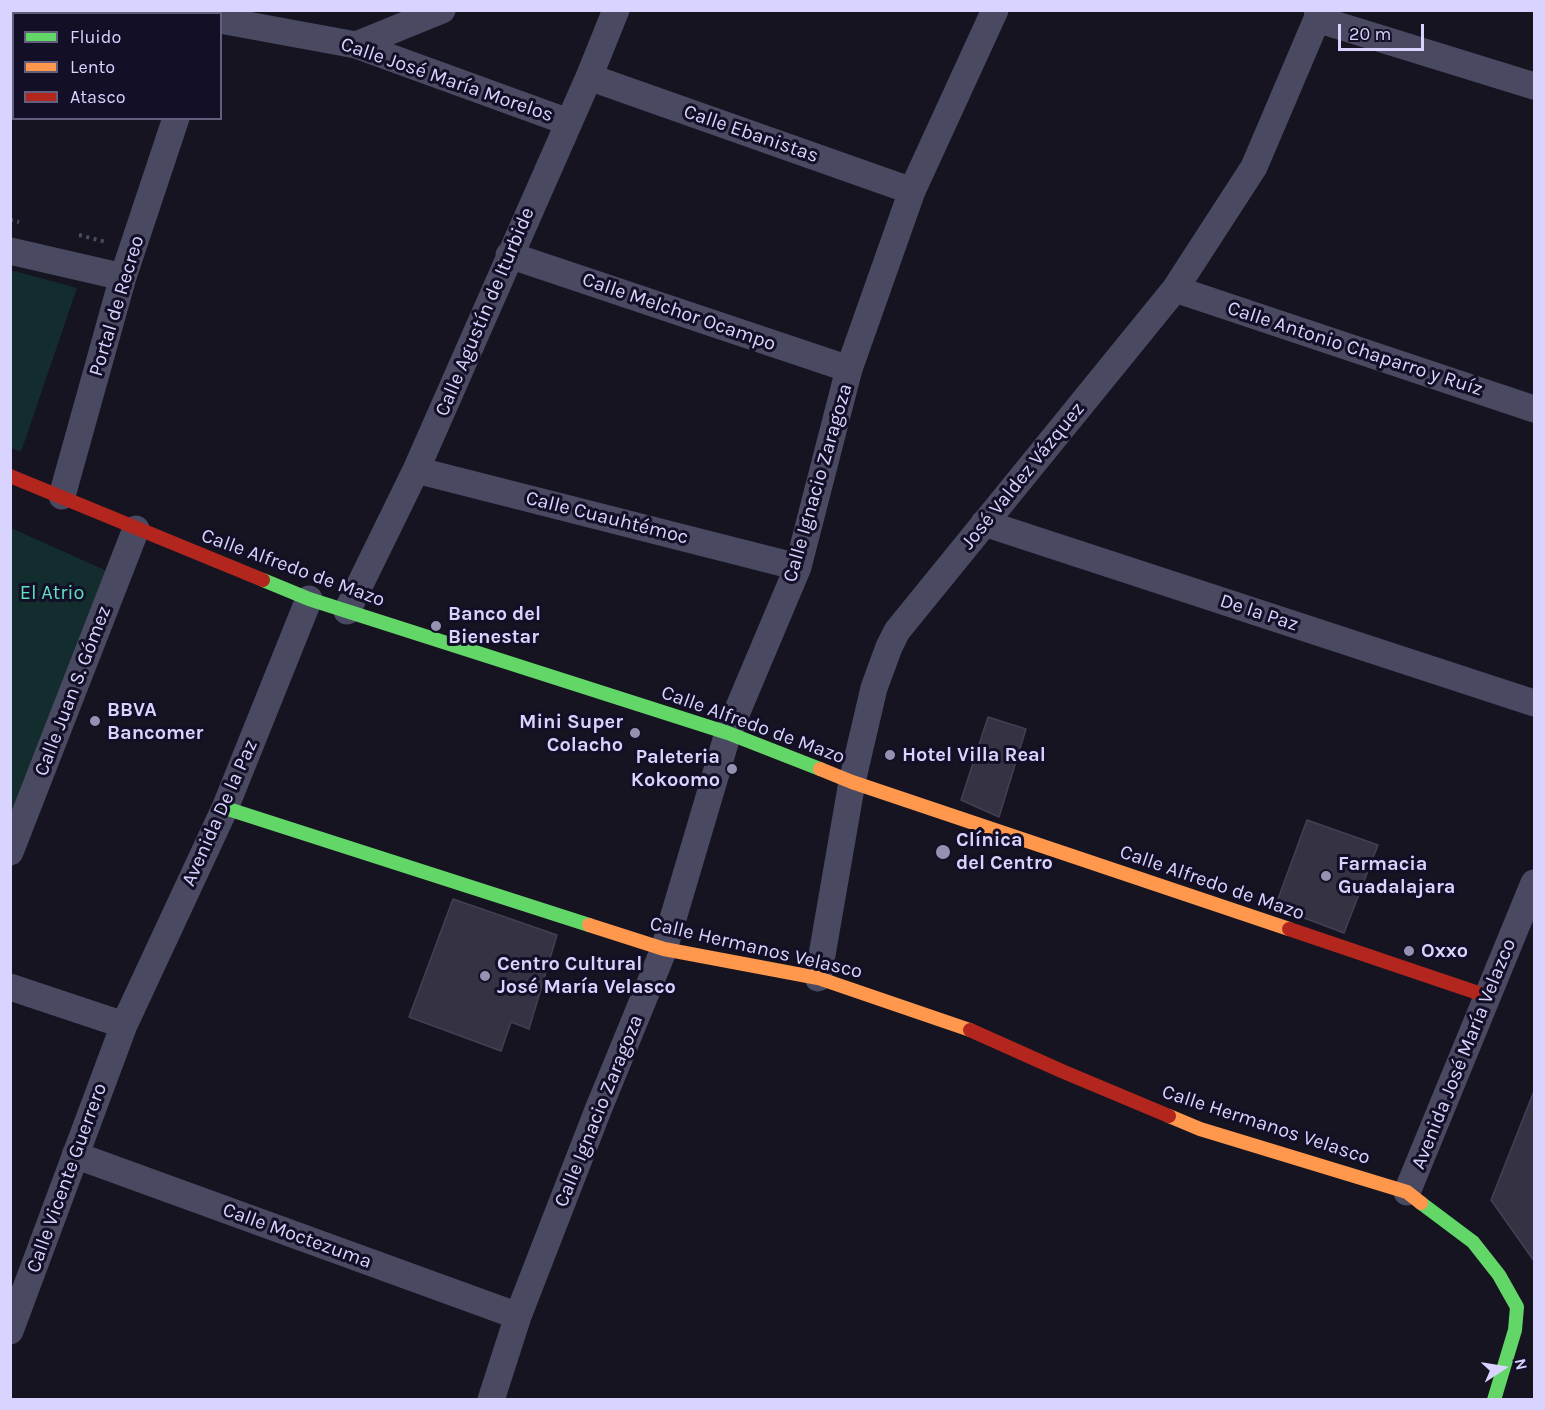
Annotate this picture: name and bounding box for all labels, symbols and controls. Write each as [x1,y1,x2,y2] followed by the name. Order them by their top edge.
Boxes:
[12,12,222,120] legend
[1341,12,1426,50] scale bar
[1349,23,1391,45] text: 20 m
[70,26,121,48] text: Fluido
[338,32,556,128] street label: Calle José María Morelos
[70,56,115,78] text: Lento
[70,86,126,108] text: Atasco
[680,100,822,168] street label: Calle Ebanistas
[430,204,540,420] street label: Calle Agustín de Iturbide
[84,233,150,379] street label: Portal de Recreo
[579,268,779,356] street label: Calle Melchor Ocampo
[1224,296,1486,402] street label: Calle Antonio Chaparro y Ruíz
[778,381,858,585] street label: Calle Ignacio Zaragoza
[956,397,1090,555] street label: José Valdez Vázquez
[523,486,691,550] street label: Calle Cuauhtémoc
[198,524,388,612] street label: Calle Alfredo de Mazo
[20,581,84,605] park label: El Atrio
[1217,589,1301,637] street label: De la Paz
[448,602,541,649] place label: Banco del Bienestar
[30,603,116,779] street label: Calle Juan S. Gómez
[429,619,443,633] marker: Banco del Bienestar
[658,681,848,769] street label: Calle Alfredo de Mazo
[107,698,203,745] place label: BBVA Bancomer
[519,710,623,757] place label: Mini Super Colacho
[88,714,102,728] marker: BBVA Bancomer
[628,726,642,740] marker: Mini Super Colacho
[177,736,263,890] street label: Avenida De la Paz
[902,743,1046,767] place label: Hotel Villa Real
[631,745,720,792] place label: Paleteria Kokoomo
[883,748,897,762] marker: Hotel Villa Real
[725,762,739,776] marker: Paleteria Kokoomo
[956,828,1053,875] place label: Clínica del Centro
[1117,840,1307,926] street label: Calle Alfredo de Mazo
[934,843,952,861] marker: Clínica del Centro
[1338,852,1455,899] place label: Farmacia Guadalajara
[1319,869,1333,883] marker: Farmacia Guadalajara
[647,912,865,984] street label: Calle Hermanos Velasco
[1407,935,1521,1173] street label: Avenida José María Velazco
[1421,939,1468,963] place label: Oxxo
[1402,944,1416,958] marker: Oxxo
[497,952,676,999] place label: Centro Cultural José María Velasco
[478,969,492,983] marker: Centro Cultural José María Velasco
[549,1011,649,1211] street label: Calle Ignacio Zaragoza
[22,1080,112,1276] street label: Calle Vicente Guerrero
[1159,1080,1373,1170] street label: Calle Hermanos Velasco
[219,1198,375,1274] street label: Calle Moctezuma
[1473,1338,1533,1398] north arrow
[1511,1357,1532,1372] text: N

